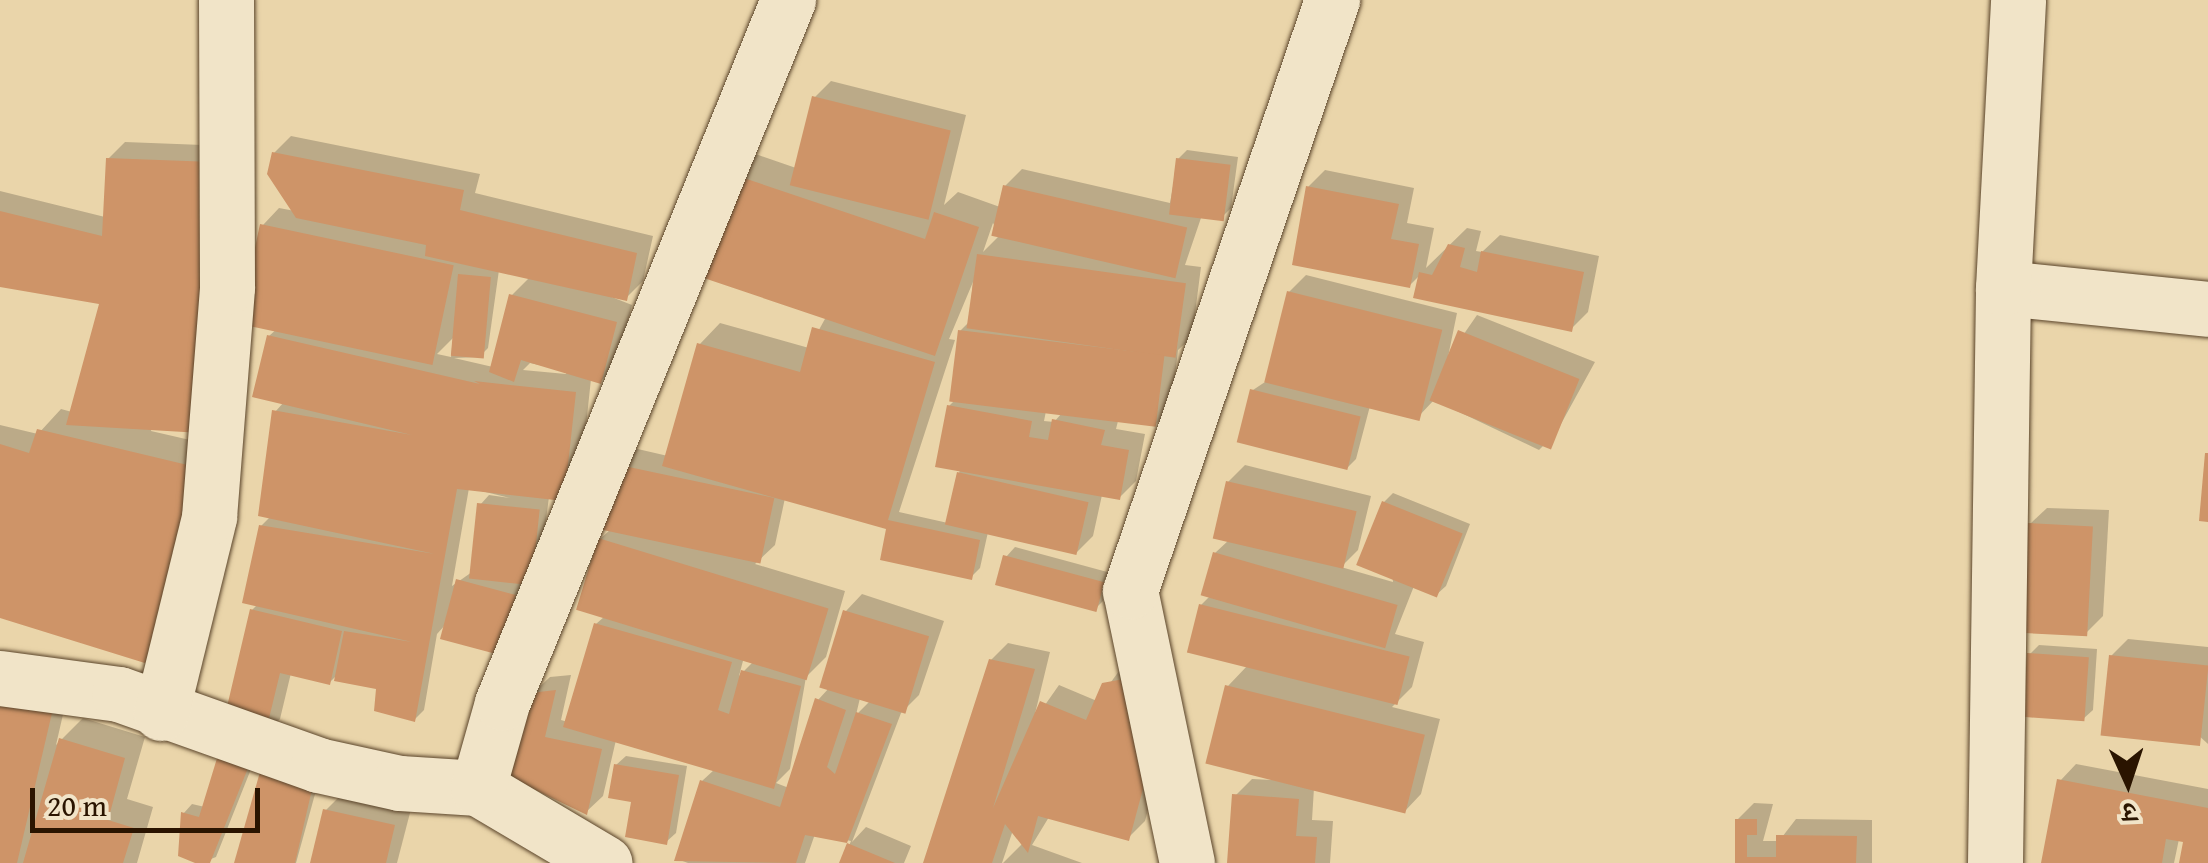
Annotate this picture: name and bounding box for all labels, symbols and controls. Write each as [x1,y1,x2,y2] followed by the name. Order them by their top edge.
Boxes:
[2078,733,2178,833] north arrow
[35,768,265,830] scale bar
[47,783,107,827] text: 20 m
[2121,793,2138,834] text: उ

